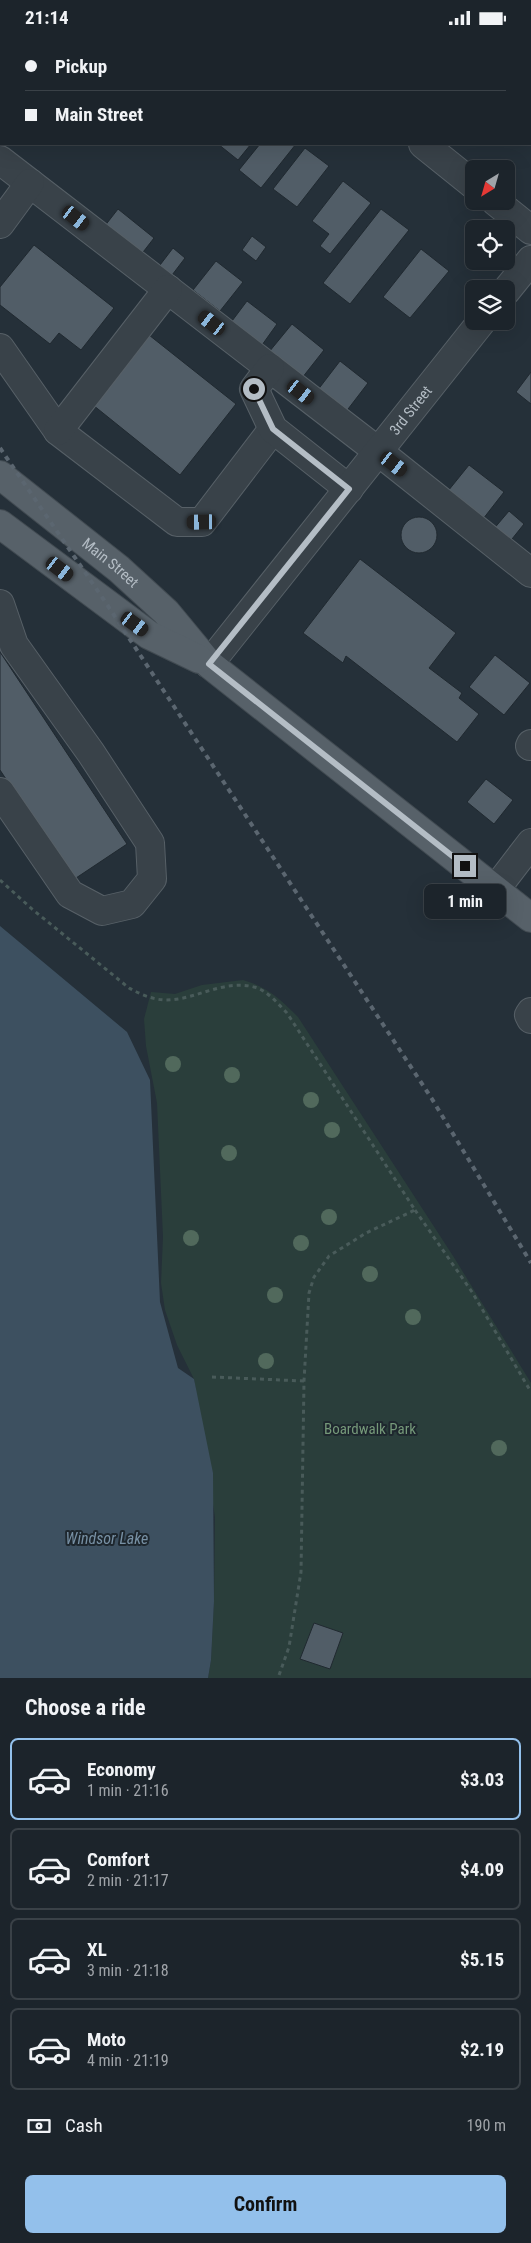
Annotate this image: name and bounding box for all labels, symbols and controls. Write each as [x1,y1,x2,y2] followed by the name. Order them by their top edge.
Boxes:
[25,6,69,29] text: 21:14
[55,55,107,78] text: Pickup
[55,103,143,126] text: Main Street
[465,160,515,210] north arrow
[465,160,515,330] map controls
[59,203,92,233] car
[465,220,515,270] button: locate
[465,280,515,330] button: layers
[195,308,228,338] car
[284,377,317,407] car
[243,378,265,400] route start
[386,382,436,439] street label: 3rd Street
[377,449,410,479] car
[186,514,217,530] car
[78,534,142,591] street label: Main Street
[43,554,76,584] car
[118,609,151,639] car
[454,855,476,877] route end
[424,883,506,919] callout: 1 min
[447,892,483,911] text: 1 min
[324,1420,416,1438] park label: Boardwalk Park
[66,1529,148,1548] water label: Windsor Lake
[25,1695,146,1720] text: Choose a ride
[27,1757,72,1802] icon: car
[87,1758,156,1781] text: Economy
[460,1768,504,1791] text: $3.03
[87,1781,169,1800] text: 1 min · 21:16
[27,1847,72,1892] icon: car
[87,1848,150,1871] text: Comfort
[460,1858,504,1881] text: $4.09
[87,1871,169,1890] text: 2 min · 21:17
[27,1937,72,1982] icon: car
[87,1938,107,1961] text: XL
[460,1948,504,1971] text: $5.15
[87,1961,169,1980] text: 3 min · 21:18
[27,2027,72,2072] icon: car
[87,2028,126,2051] text: Moto
[460,2038,504,2061] text: $2.19
[87,2051,169,2070] text: 4 min · 21:19
[25,2112,53,2140] icon: cash
[65,2114,103,2137] text: Cash
[467,2116,506,2135] text: 190 m
[25,2175,506,2233] button: Confirm

